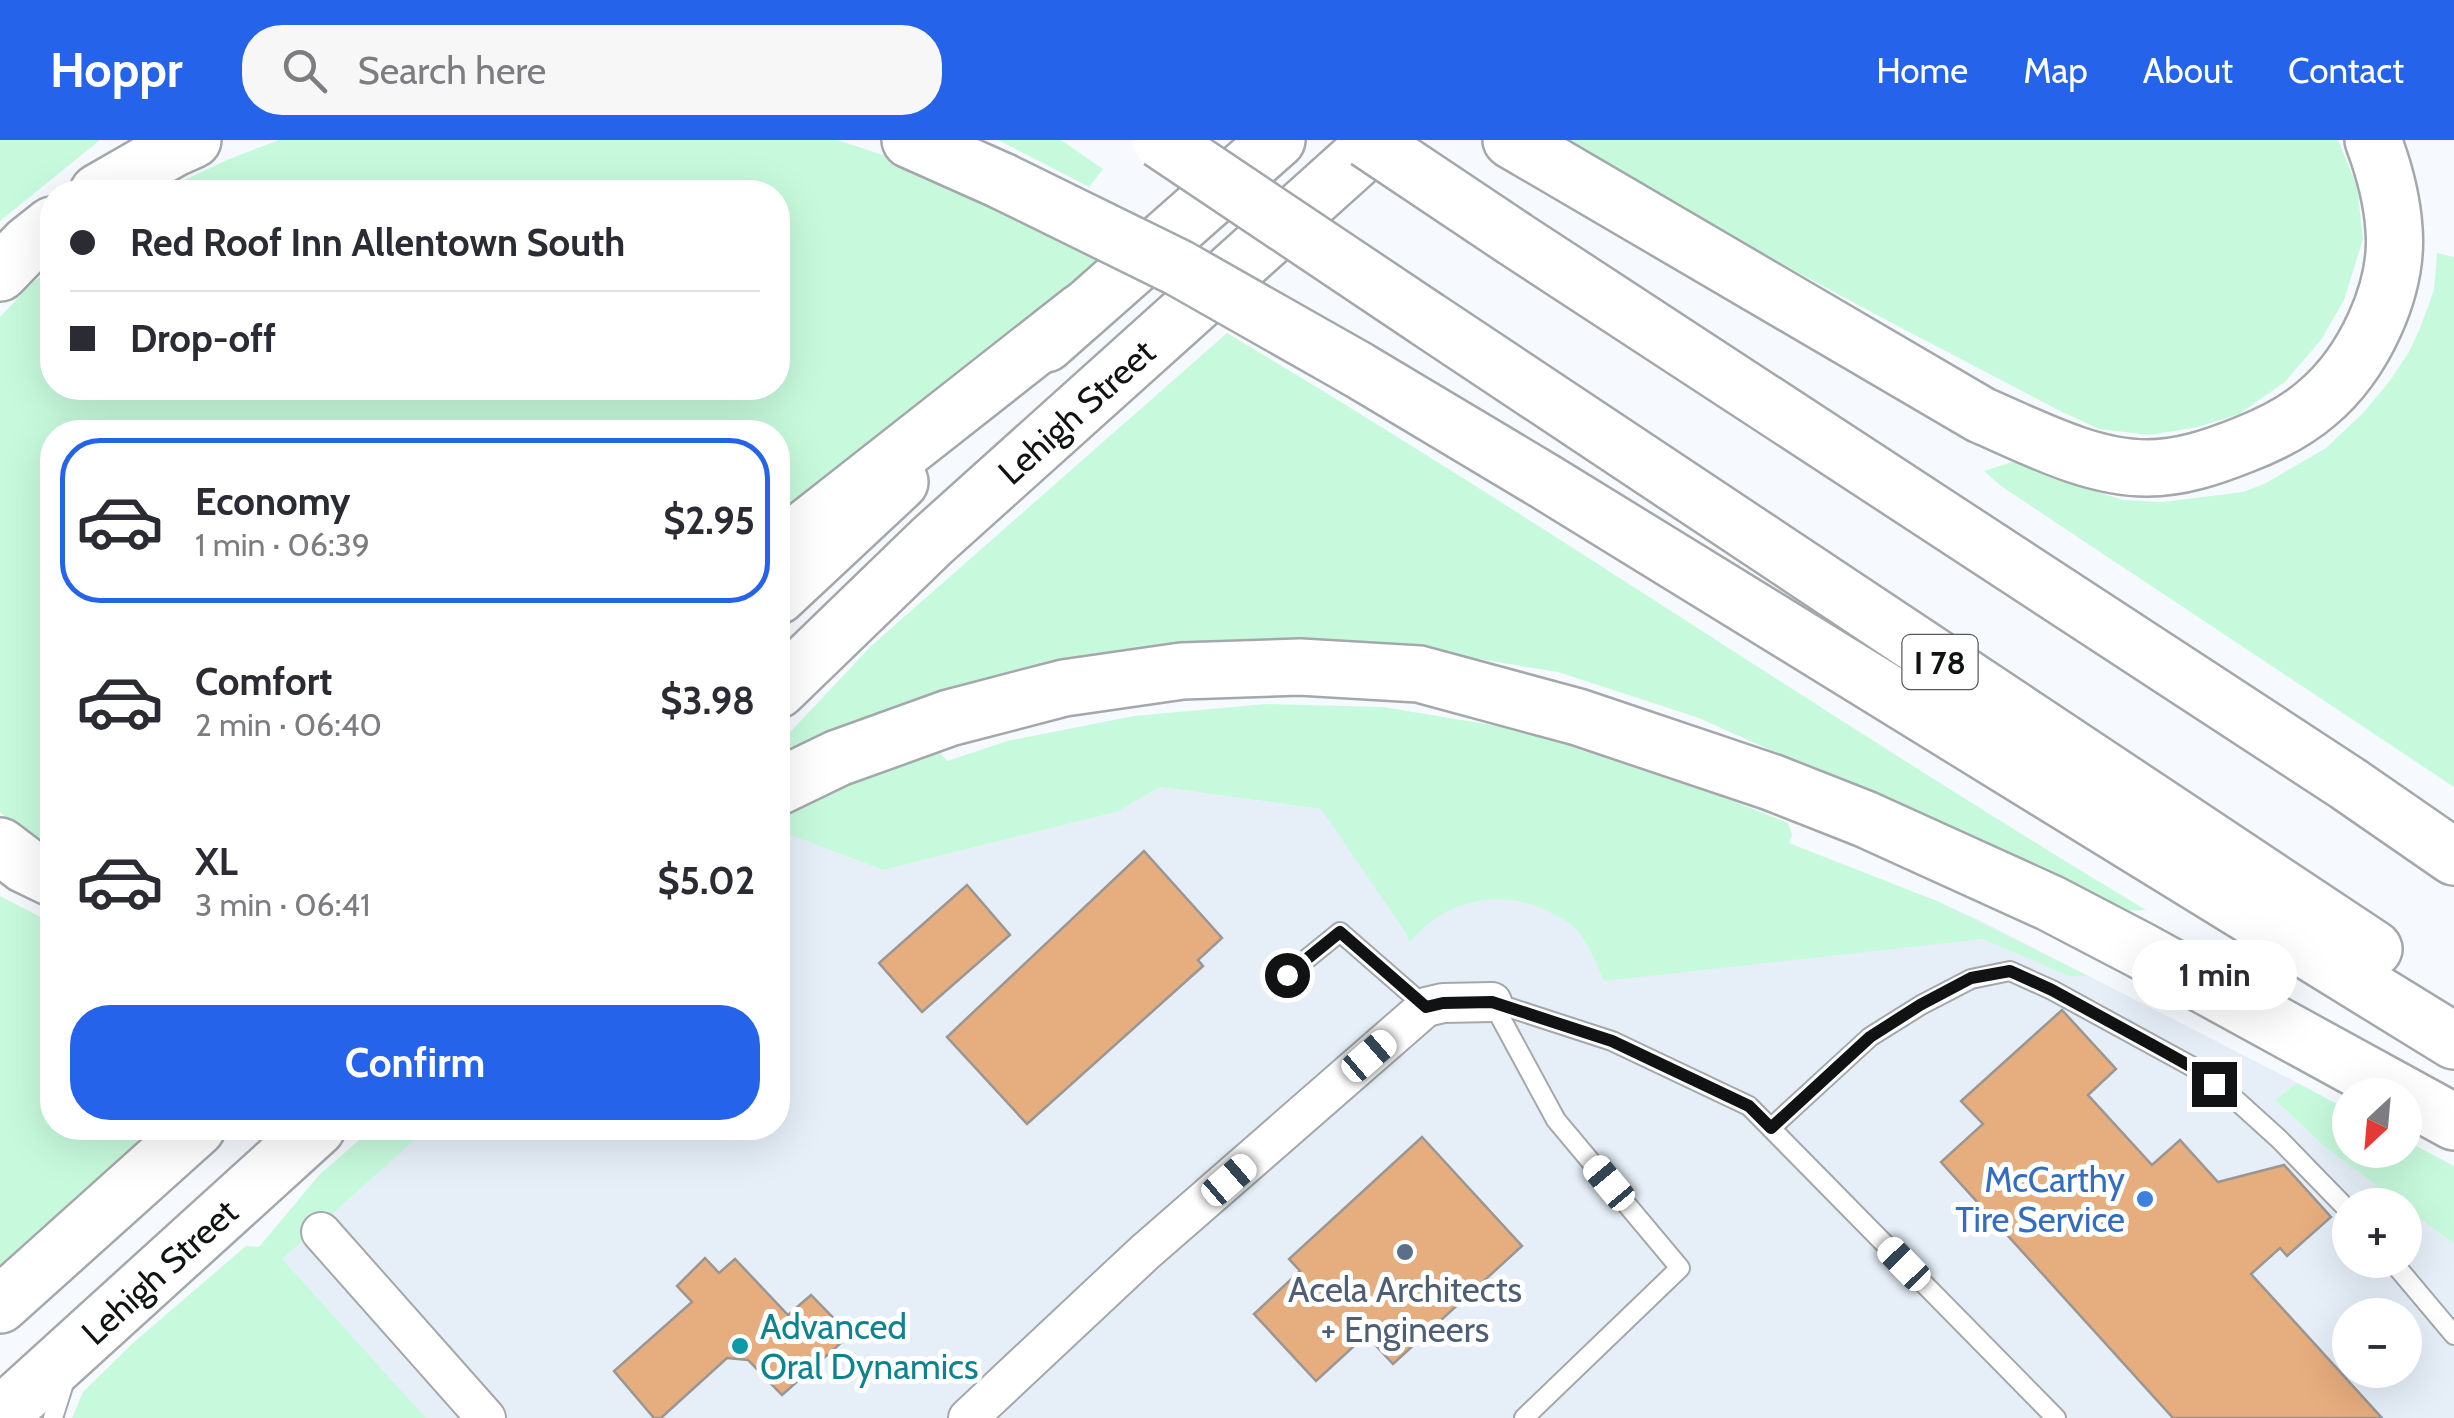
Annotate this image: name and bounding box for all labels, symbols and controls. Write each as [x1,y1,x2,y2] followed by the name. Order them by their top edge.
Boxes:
[242,25,942,115] search box
[50,41,182,99] text: Hoppr
[277,43,332,98] icon: search
[357,47,546,94] text: Search here
[1876,49,1968,92] text: Home
[2023,49,2088,92] text: Map
[2143,49,2233,92] text: About
[2288,49,2404,92] text: Contact
[130,219,625,266] text: Red Roof Inn Allentown South
[130,315,276,362] text: Drop-off
[989,330,1163,493] street label: Lehigh Street
[75,476,165,566] icon: car
[195,478,350,525] text: Economy
[663,497,755,544] text: $2.95
[195,525,370,564] text: 1 min · 06:39
[1902,635,1978,689] road number: I 78
[75,656,165,746] icon: car
[195,658,332,705] text: Comfort
[660,677,755,724] text: $3.98
[195,705,382,744] text: 2 min · 06:40
[75,836,165,926] icon: car
[195,838,238,885] text: XL
[658,857,755,904] text: $5.02
[195,885,370,924] text: 3 min · 06:41
[2132,939,2296,1009] callout: 1 min
[1265,953,1310,998] route start
[2178,955,2251,994] text: 1 min
[70,1005,760,1120] button: Confirm
[1337,1025,1401,1087] car
[2192,1062,2237,1107] route end
[2332,1078,2422,1168] north arrow
[2332,1078,2422,1388] map controls
[1197,1149,1261,1211] car
[1578,1150,1640,1216] car
[1955,1158,2125,1241] place label: McCarthy Tire Service
[2134,1188,2156,1210] marker: McCarthy Tire Service
[2332,1188,2422,1278] button: +
[72,1190,246,1353] street label: Lehigh Street
[1872,1232,1936,1296] car
[1394,1241,1416,1263] marker: Acela Architects + Engineers
[1288,1268,1522,1351] place label: Acela Architects + Engineers
[2332,1298,2422,1388] button: −
[760,1305,978,1388] place label: Advanced Oral Dynamics
[729,1335,751,1357] marker: Advanced Oral Dynamics

